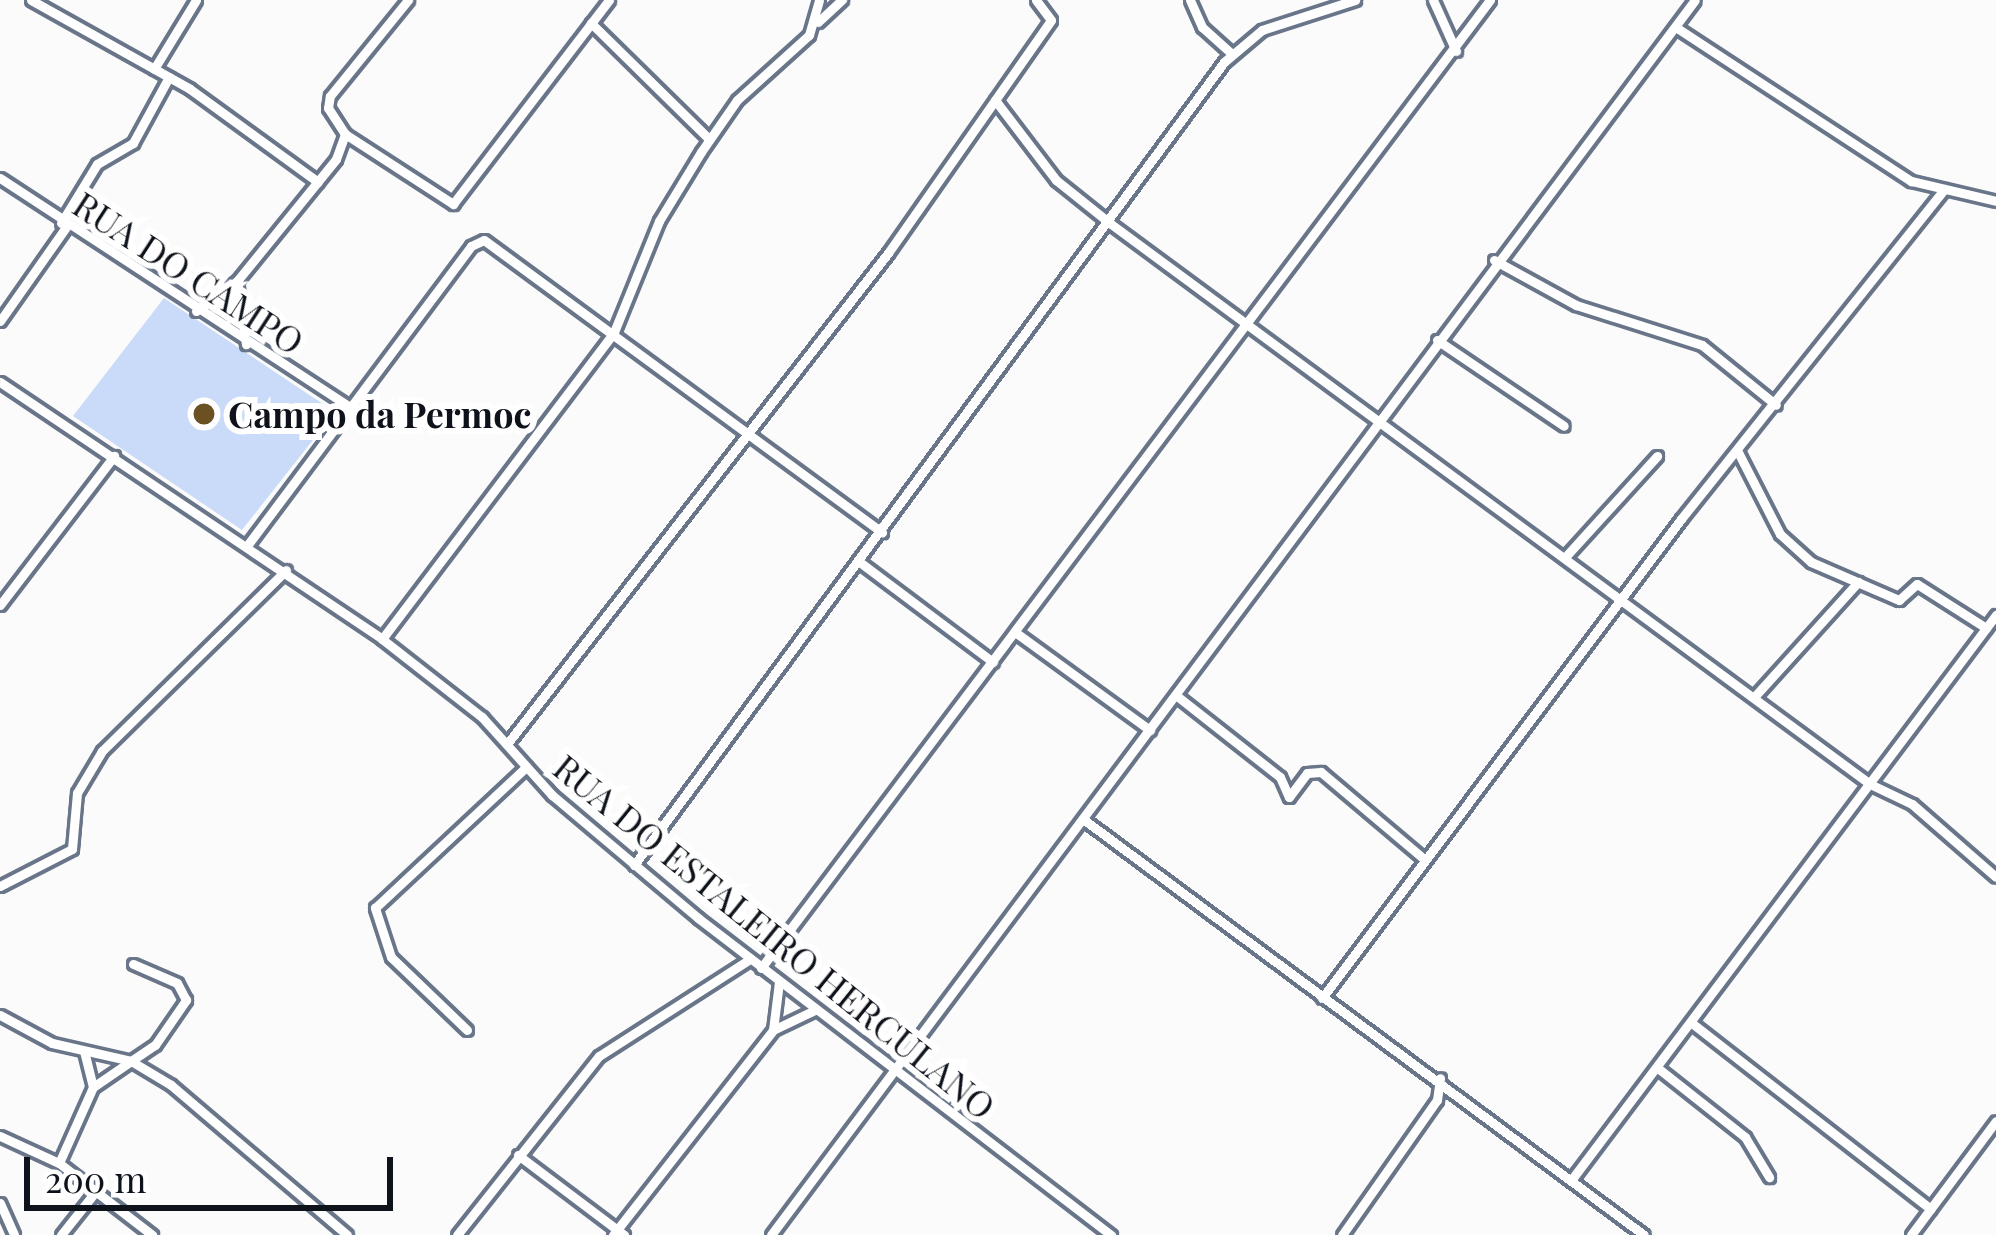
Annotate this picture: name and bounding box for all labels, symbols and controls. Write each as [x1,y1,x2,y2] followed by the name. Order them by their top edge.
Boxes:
[66,182,312,362] street label: RUA DO CAMPO
[228,392,532,436] place label: Campo da Permoc
[191,401,217,427] marker: Campo da Permoc
[546,745,1004,1127] street label: RUA DO ESTALEIRO HERCULANO
[30,1133,399,1207] scale bar
[45,1154,146,1202] text: 200 m

